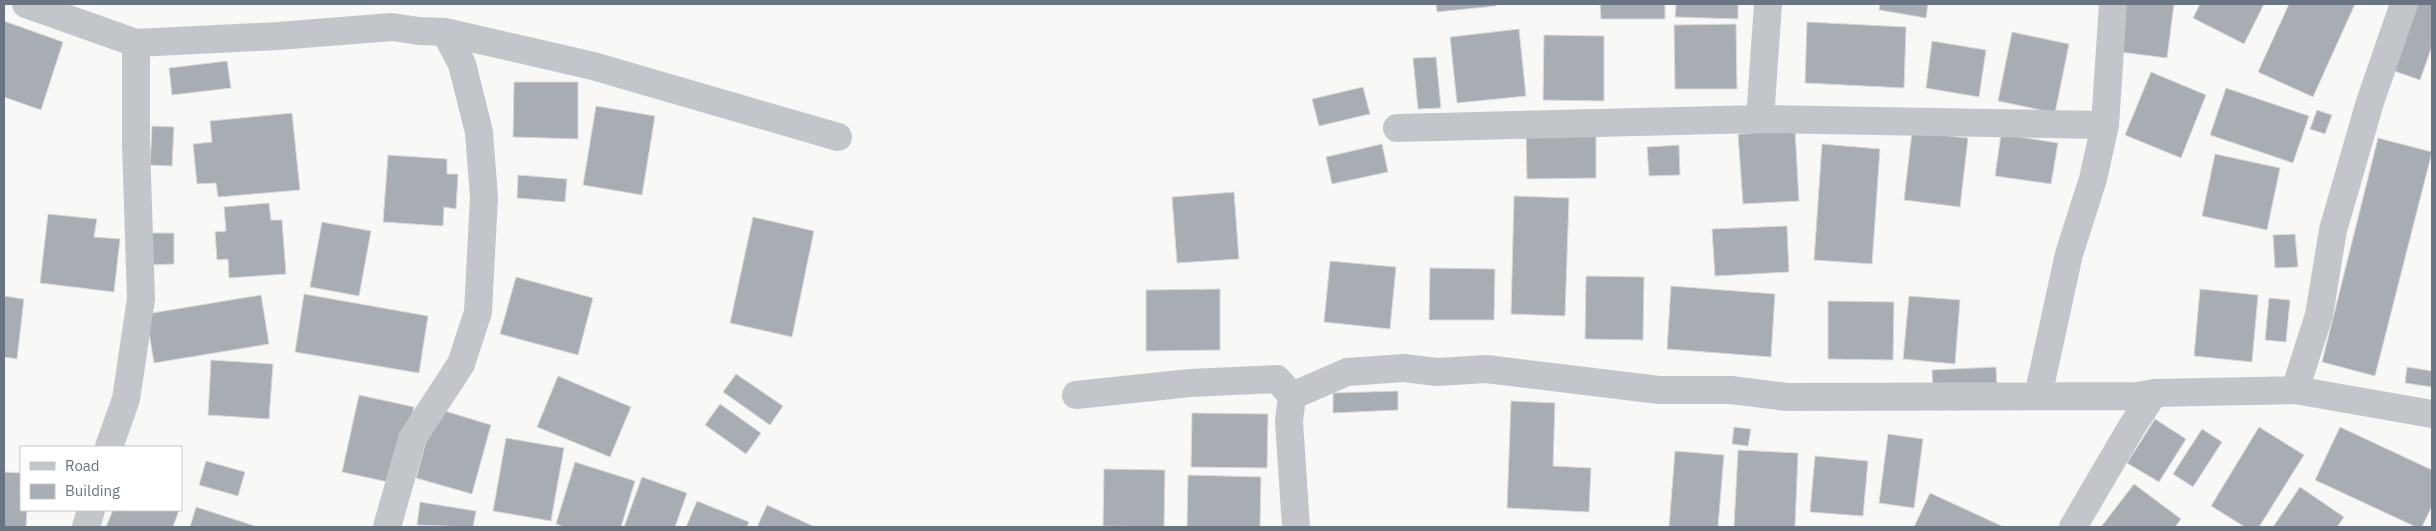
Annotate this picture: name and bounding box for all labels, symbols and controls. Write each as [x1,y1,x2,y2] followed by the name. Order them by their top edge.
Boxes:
[20,446,182,511] legend
[65,456,100,475] text: Road
[65,481,120,500] text: Building

